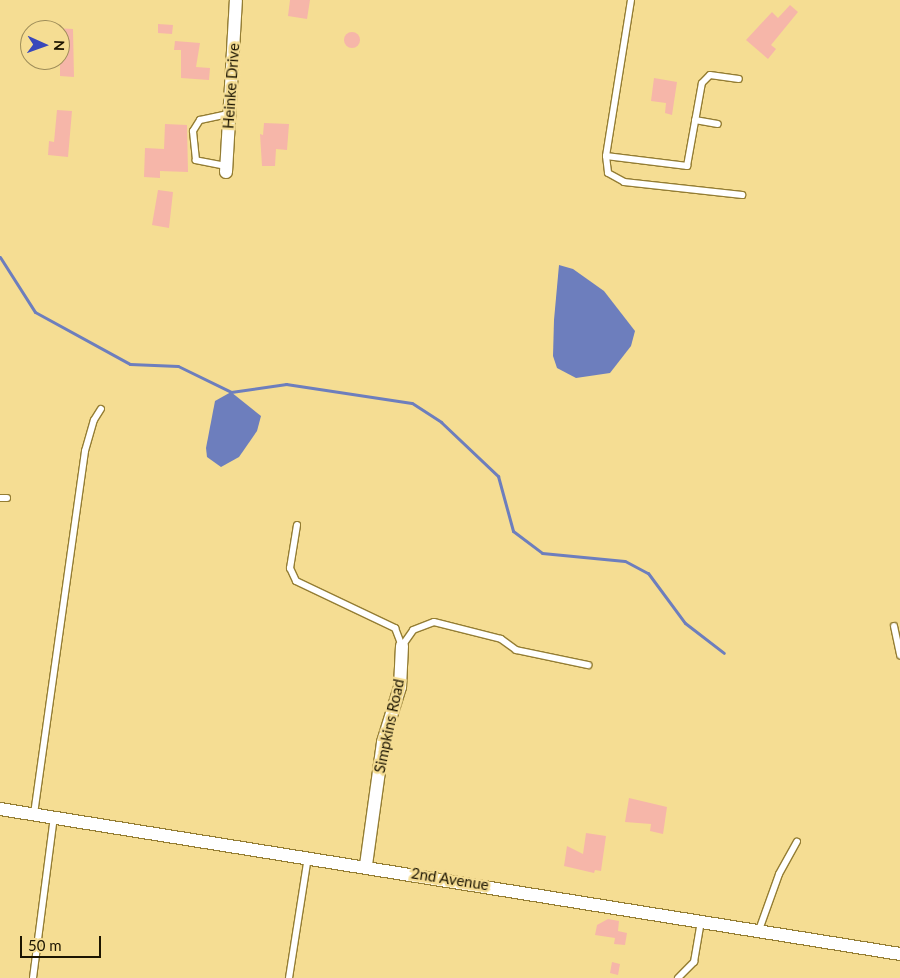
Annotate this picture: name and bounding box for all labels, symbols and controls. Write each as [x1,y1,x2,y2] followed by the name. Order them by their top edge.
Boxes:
[20,20,70,70] north arrow
[51,40,68,51] text: N
[219,43,243,129] street label: Heinke Drive
[370,677,408,775] street label: Simpkins Road
[410,864,490,894] street label: 2nd Avenue
[22,926,104,958] scale bar
[28,936,62,954] text: 50 m

